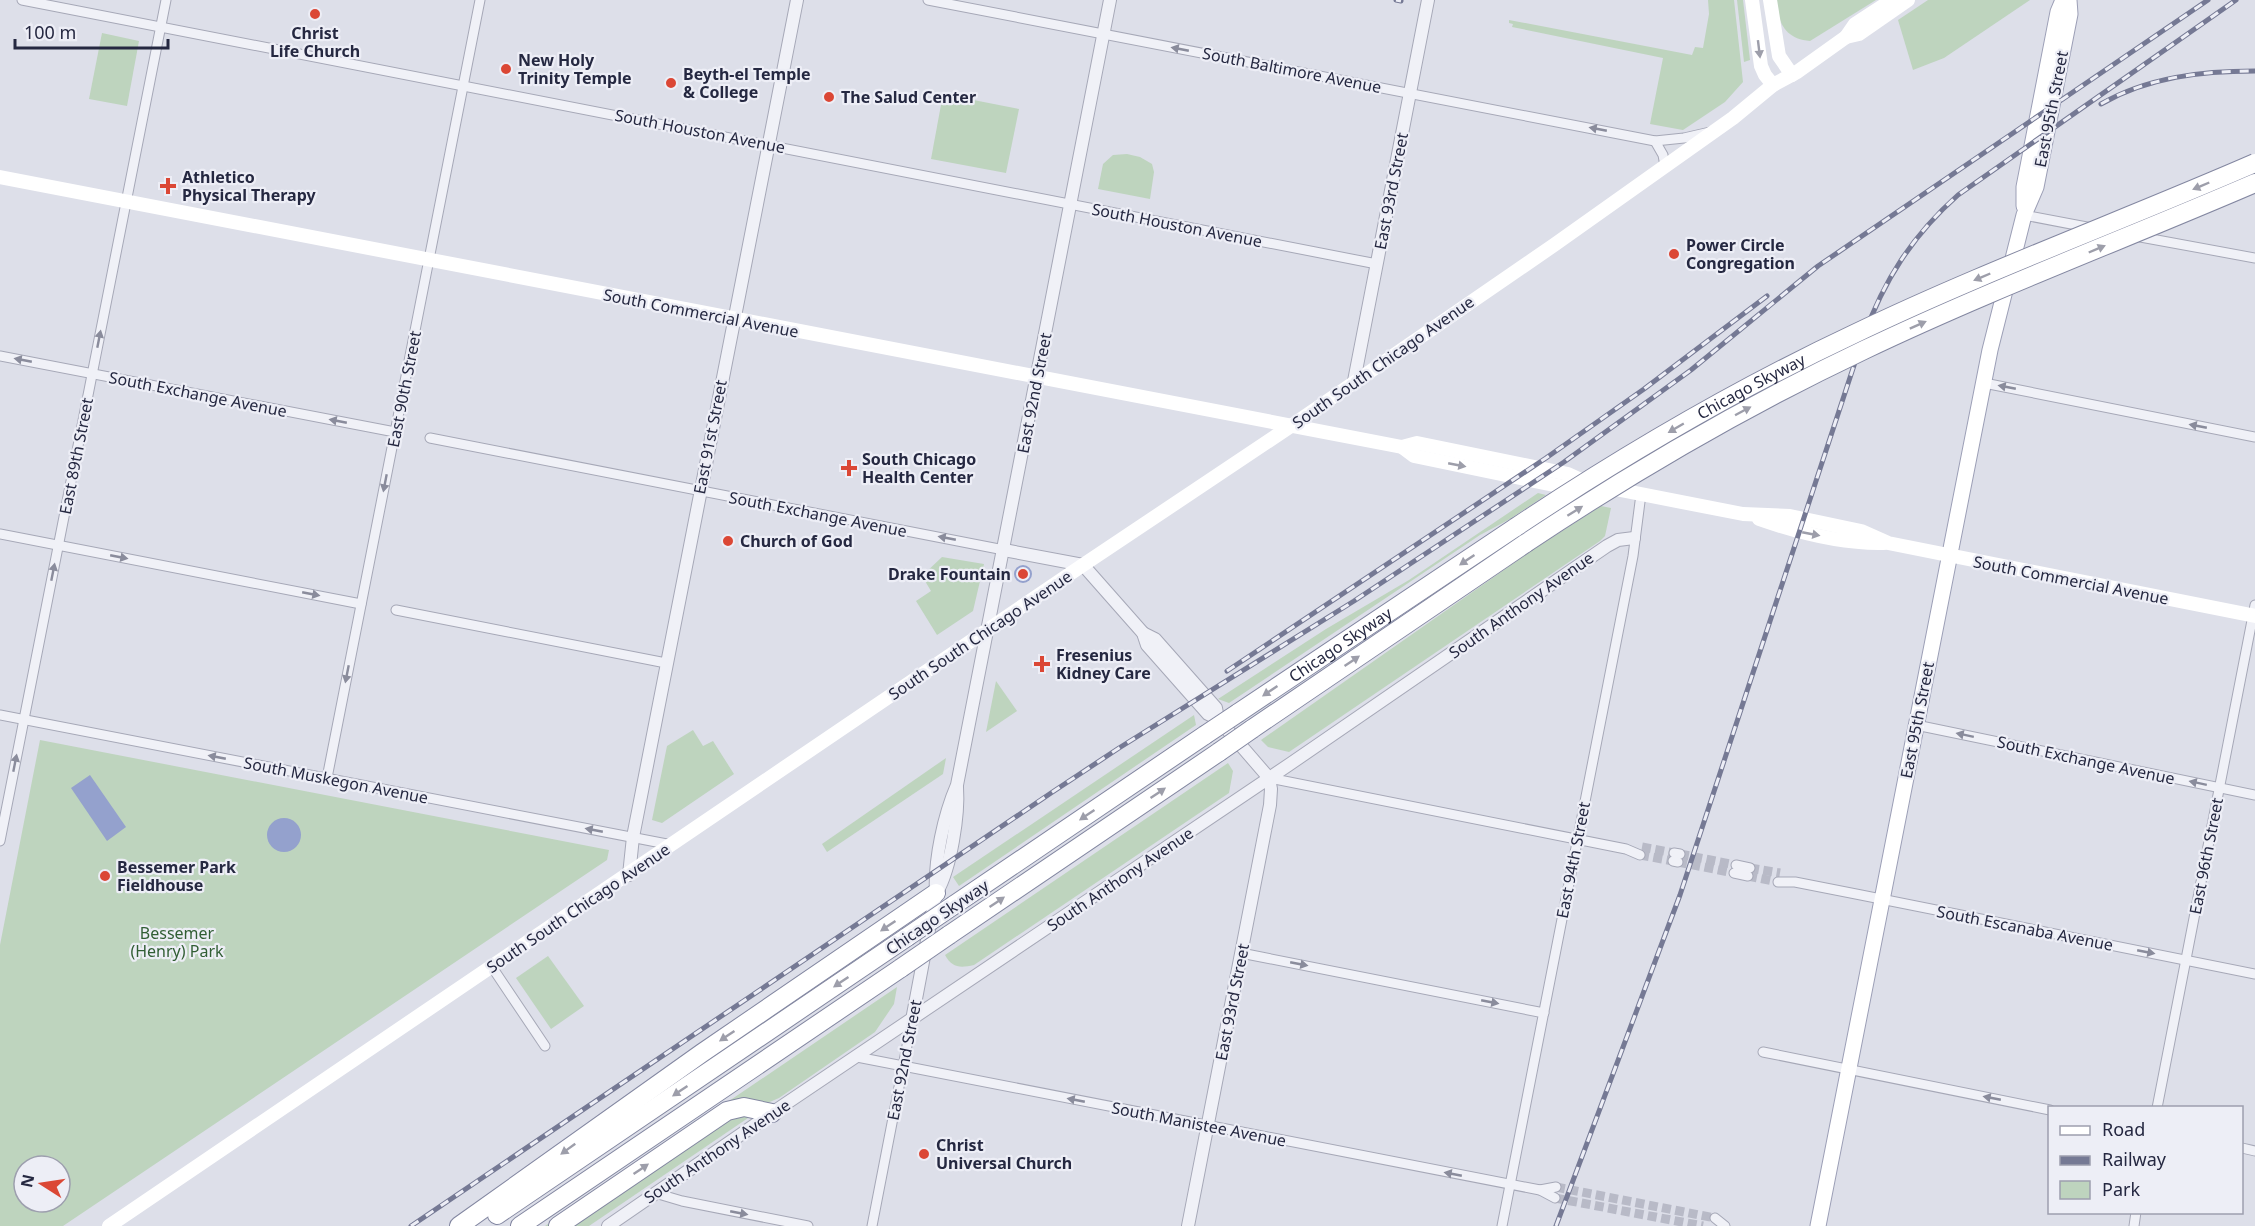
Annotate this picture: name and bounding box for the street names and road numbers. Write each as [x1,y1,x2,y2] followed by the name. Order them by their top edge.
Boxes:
[1201,42,1383,98] street label: South Baltimore Avenue
[2029,49,2073,169] street label: East 95th Street
[613,104,787,158] street label: South Houston Avenue
[1369,130,1413,251] street label: East 93rd Street
[1090,198,1264,252] street label: South Houston Avenue
[601,283,801,343] street label: South Commercial Avenue
[1288,291,1478,433] street label: South South Chicago Avenue
[382,329,426,449] street label: East 90th Street
[1012,331,1057,455] street label: East 92nd Street
[1693,348,1810,424] street label: Chicago Skyway
[107,366,289,422] street label: South Exchange Avenue
[688,378,732,496] street label: East 91st Street
[54,396,98,516] street label: East 89th Street
[727,486,909,542] street label: South Exchange Avenue
[1444,547,1598,663] street label: South Anthony Avenue
[1971,550,2171,610] street label: South Commercial Avenue
[884,565,1076,705] street label: South South Chicago Avenue
[1284,602,1397,687] street label: Chicago Skyway
[1895,660,1939,780] street label: East 95th Street
[1995,730,2177,790] street label: South Exchange Avenue
[242,751,430,809] street label: South Muskegon Avenue
[2184,796,2228,916] street label: East 96th Street
[1551,800,1595,920] street label: East 94th Street
[1043,822,1197,936] street label: South Anthony Avenue
[482,838,674,978] street label: South South Chicago Avenue
[881,874,993,960] street label: Chicago Skyway
[1935,900,2115,956] street label: South Escanaba Avenue
[1210,941,1254,1062] street label: East 93rd Street
[882,998,927,1122] street label: East 92nd Street
[640,1094,794,1208] street label: South Anthony Avenue
[1110,1096,1288,1152] street label: South Manistee Avenue

